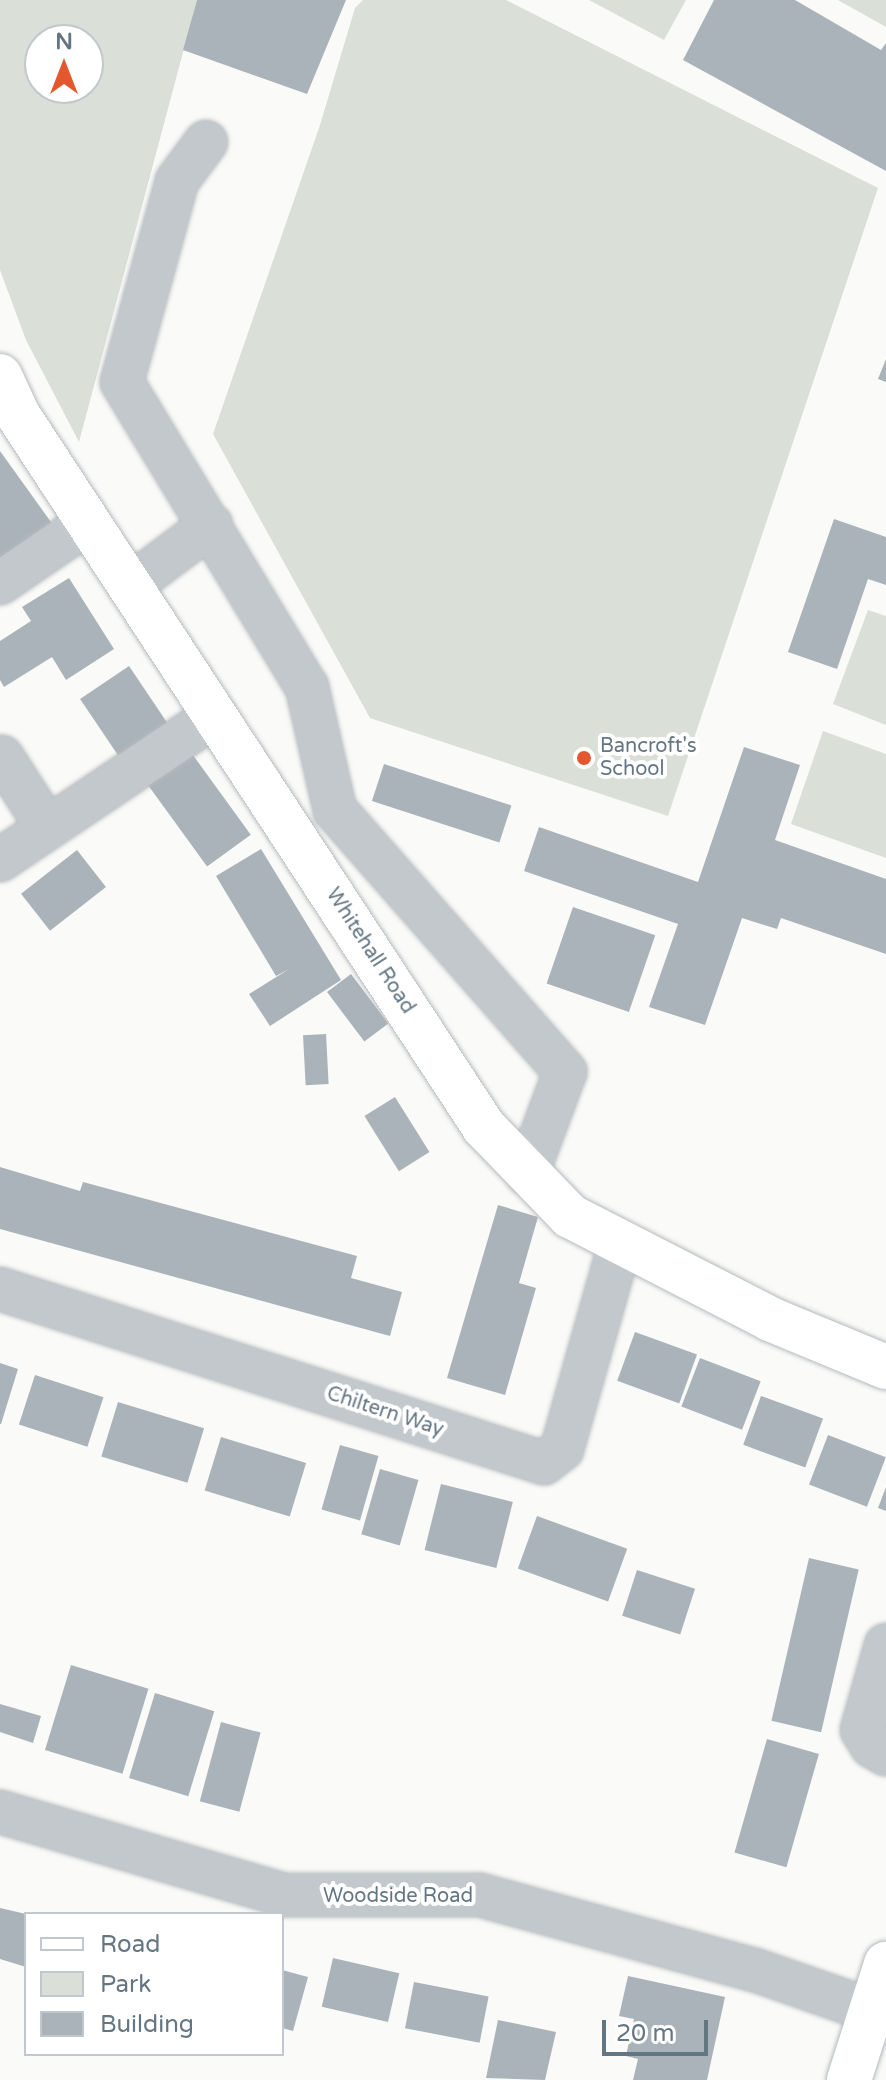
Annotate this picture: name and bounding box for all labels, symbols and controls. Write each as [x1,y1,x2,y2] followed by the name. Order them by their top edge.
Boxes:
[24,24,104,104] north arrow
[55,29,73,55] text: N
[600,734,696,781] place label: Bancroft's School
[575,749,593,767] marker: Bancroft's School
[320,884,420,1018] street label: Whitehall Road
[324,1382,446,1442] street label: Chiltern Way
[323,1884,473,1908] street label: Woodside Road
[24,1912,284,2056] legend
[100,1930,160,1959] text: Road
[100,1970,151,1999] text: Park
[606,2004,712,2054] scale bar
[100,2010,194,2039] text: Building
[616,2019,674,2048] text: 20 m

